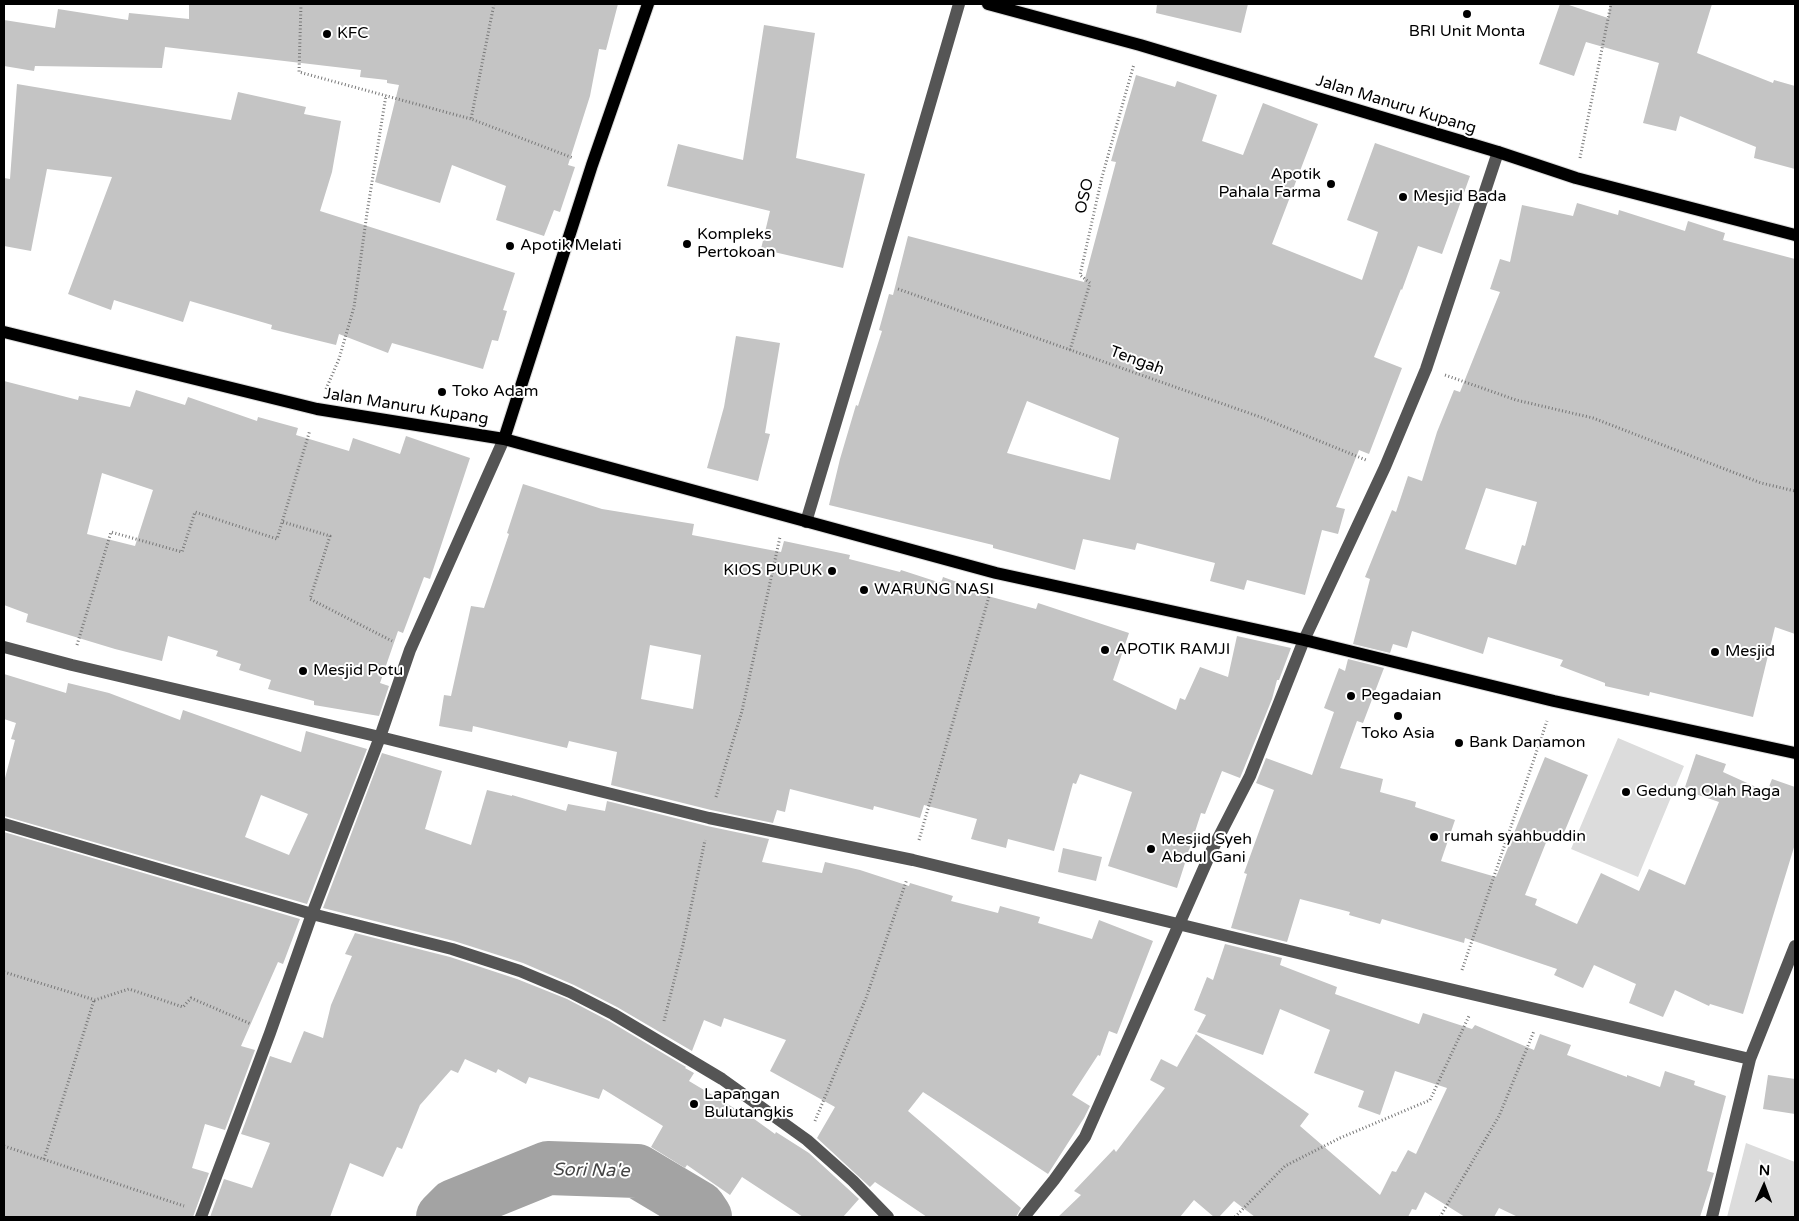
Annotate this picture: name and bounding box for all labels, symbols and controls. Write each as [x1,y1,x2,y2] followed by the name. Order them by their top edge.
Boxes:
[1461,8,1473,20] marker: BRI Unit Monta
[1409,22,1525,42] place label: BRI Unit Monta
[337,24,368,44] place label: KFC
[321,28,333,40] marker: KFC
[1314,71,1478,139] street label: Jalan Manuru Kupang
[1218,165,1321,203] place label: Apotik Pahala Farma
[1072,176,1098,216] street label: OSO
[1325,178,1337,190] marker: Apotik Pahala Farma
[1413,187,1506,207] place label: Mesjid Bada
[1397,191,1409,203] marker: Mesjid Bada
[697,225,775,263] place label: Kompleks Pertokoan
[520,236,622,256] place label: Apotik Melati
[681,238,693,250] marker: Kompleks Pertokoan
[504,240,516,252] marker: Apotik Melati
[1107,342,1167,380] street label: Tengah
[452,382,538,402] place label: Toko Adam
[322,384,490,430] street label: Jalan Manuru Kupang
[436,386,448,398] marker: Toko Adam
[723,561,822,581] place label: KIOS PUPUK
[826,565,838,577] marker: KIOS PUPUK
[874,580,994,600] place label: WARUNG NASI
[858,584,870,596] marker: WARUNG NASI
[1115,640,1230,660] place label: APOTIK RAMJI
[1725,642,1775,662] place label: Mesjid
[1099,644,1111,656] marker: APOTIK RAMJI
[1709,646,1721,658] marker: Mesjid
[313,661,403,681] place label: Mesjid Potu
[297,665,309,677] marker: Mesjid Potu
[1361,686,1441,706] place label: Pegadaian
[1345,690,1357,702] marker: Pegadaian
[1392,710,1404,722] marker: Toko Asia
[1361,724,1435,744] place label: Toko Asia
[1469,733,1585,753] place label: Bank Danamon
[1453,737,1465,749] marker: Bank Danamon
[1636,782,1780,802] place label: Gedung Olah Raga
[1620,786,1632,798] marker: Gedung Olah Raga
[1444,827,1586,847] place label: rumah syahbuddin
[1161,830,1252,868] place label: Mesjid Syeh Abdul Gani
[1428,831,1440,843] marker: rumah syahbuddin
[1145,843,1157,855] marker: Mesjid Syeh Abdul Gani
[704,1085,794,1123] place label: Lapangan Bulutangkis
[688,1098,700,1110] marker: Lapangan Bulutangkis
[552,1160,630,1182] water label: Sori Na'e
[1739,1161,1789,1211] north arrow
[1759,1162,1770,1179] text: N

